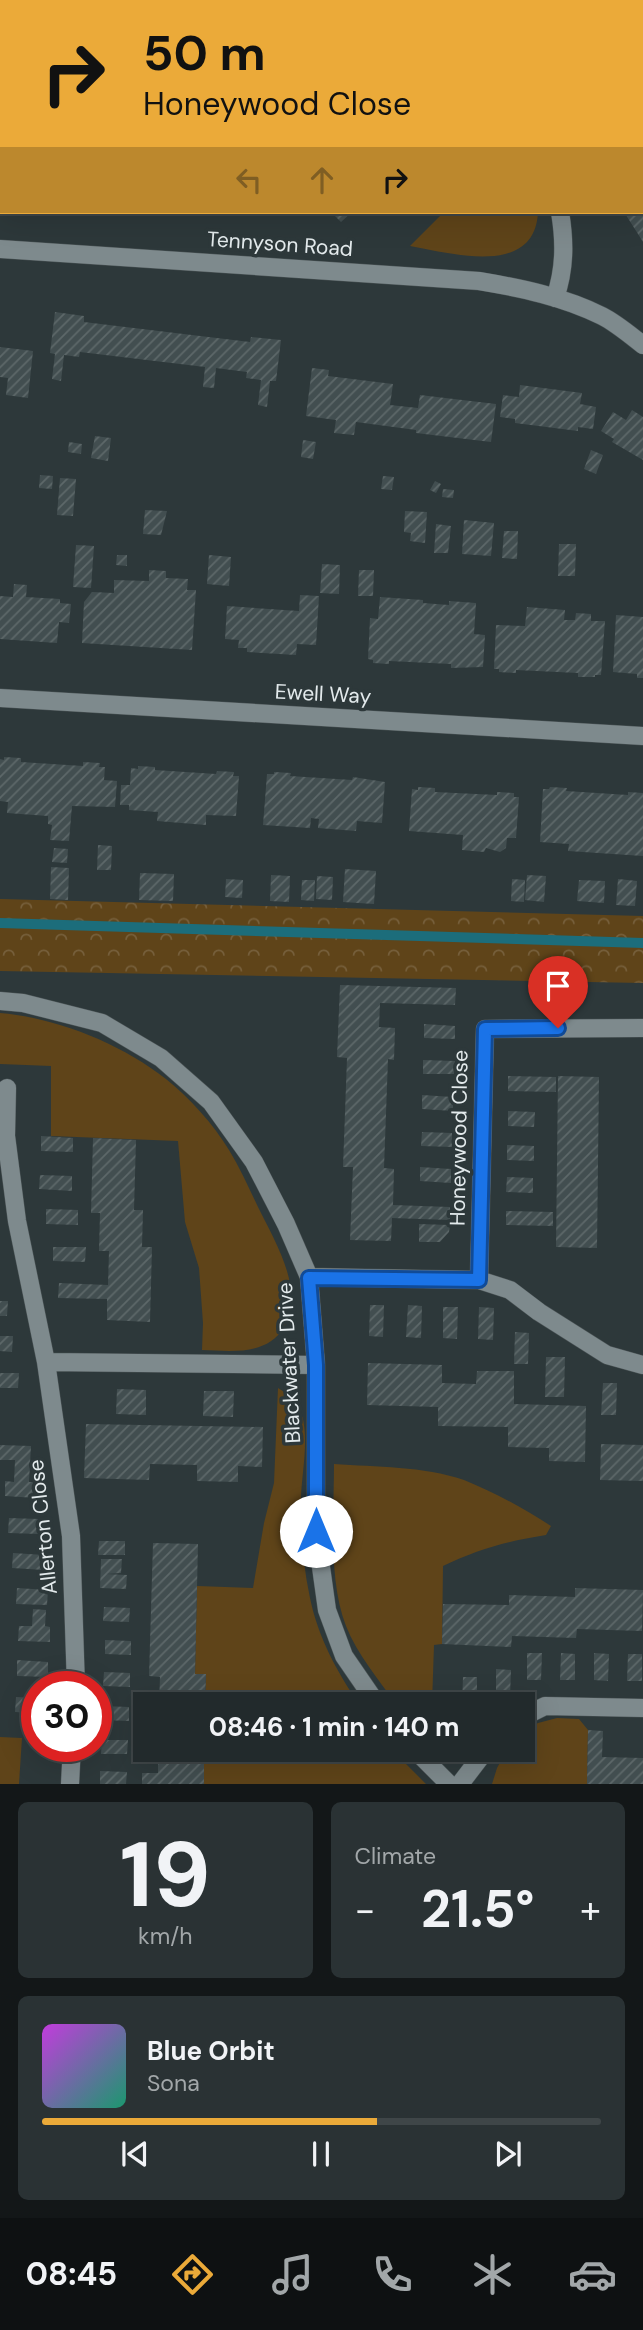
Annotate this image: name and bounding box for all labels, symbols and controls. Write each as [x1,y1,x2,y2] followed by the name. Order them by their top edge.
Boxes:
[143,21,266,85] text: 50 m
[28,28,119,119] icon: right
[143,83,411,125] text: Honeywood Close
[230,161,268,199] icon: left
[303,161,341,199] icon: ahead
[376,161,414,199] icon: right
[206,225,354,263] street label: Tennyson Road
[274,677,372,711] street label: Ewell Way
[528,956,588,1028] pin
[539,967,577,1005] icon: arrive
[443,1050,475,1226] street label: Honeywood Close
[271,1282,307,1444] street label: Blackwater Drive
[22,1458,64,1596] street label: Allerton Close
[279,1494,353,1568] position arrow
[21,1671,112,1762] speed limit sign: 30
[209,1710,459,1744] text: 08:46 · 1 min · 140 m
[120,1816,211,1934] text: 19
[355,1841,436,1871] text: Climate
[421,1875,534,1943] text: 21.5°
[355,1885,375,1935] text: −
[580,1885,601,1935] text: +
[138,1921,192,1951] text: km/h
[147,2034,275,2068] text: Blue Orbit
[147,2068,200,2098] text: Sona
[116,2135,154,2173] icon: previous
[302,2135,340,2173] icon: pause
[489,2135,527,2173] icon: next
[168,2250,217,2299] icon: directions
[268,2250,317,2299] icon: music
[368,2250,417,2299] icon: phone
[468,2250,517,2299] icon: climate
[568,2250,617,2299] icon: car
[26,2253,117,2295] text: 08:45

